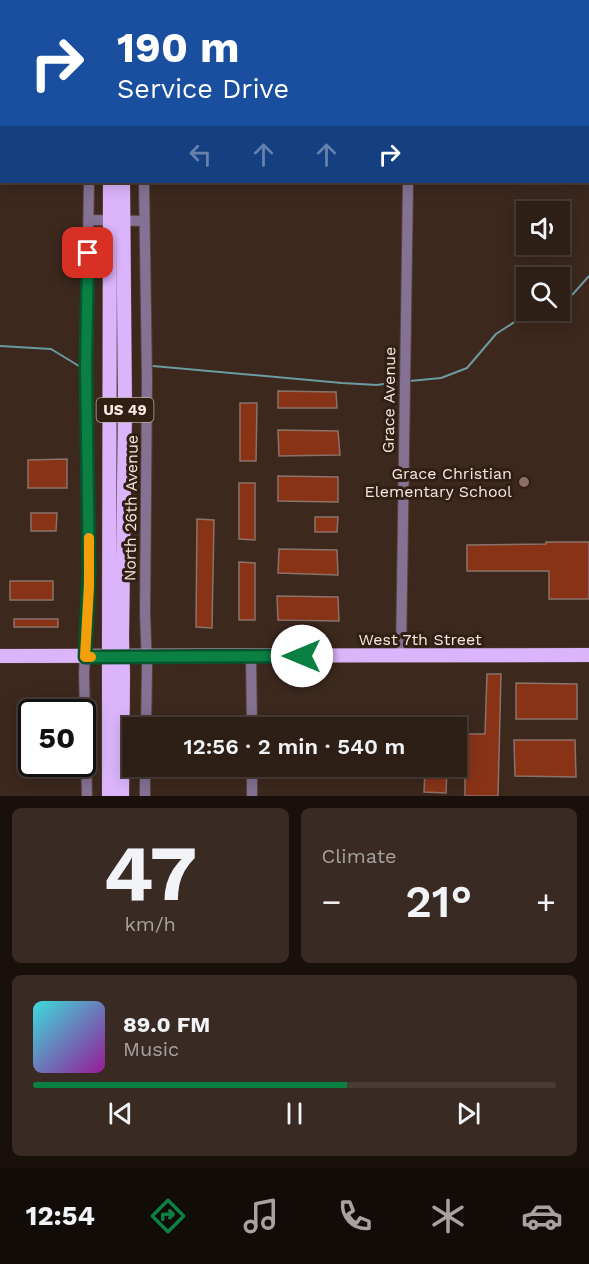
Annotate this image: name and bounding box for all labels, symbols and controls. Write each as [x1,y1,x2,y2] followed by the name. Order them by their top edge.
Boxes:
[117,23,240,72] text: 190 m
[18,24,96,102] icon: right
[117,73,289,105] text: Service Drive
[184,138,217,171] icon: left
[247,138,280,171] icon: ahead
[310,138,343,171] icon: ahead
[373,138,406,171] icon: right
[516,201,570,321] map controls
[516,201,570,255] button: sound
[62,227,113,278] pin
[71,236,104,269] icon: arrive
[516,267,570,321] button: search
[379,347,399,453] street label: Grace Avenue
[96,398,154,422] road number: US 49
[120,435,142,581] street label: North 26th Avenue
[365,464,512,501] place label: Grace Christian Elementary School
[517,475,531,489] marker: Grace Christian Elementary School
[270,624,334,688] position arrow
[358,630,482,649] street label: West 7th Street
[18,699,96,777] speed limit sign: 50
[184,734,405,759] text: 12:56 · 2 min · 540 m
[103,827,197,919] text: 47
[322,844,397,868] text: Climate
[405,875,472,928] text: 21°
[322,882,341,921] text: −
[536,882,556,921] text: +
[124,912,176,936] text: km/h
[123,1012,210,1037] text: 89.0 FM
[123,1037,179,1061] text: Music
[104,1097,137,1130] icon: previous
[278,1097,311,1130] icon: pause
[452,1097,485,1130] icon: next
[147,1195,189,1237] icon: directions
[240,1195,282,1237] icon: music
[334,1195,376,1237] icon: phone
[427,1195,469,1237] icon: climate
[521,1195,563,1237] icon: car
[26,1200,95,1232] text: 12:54

